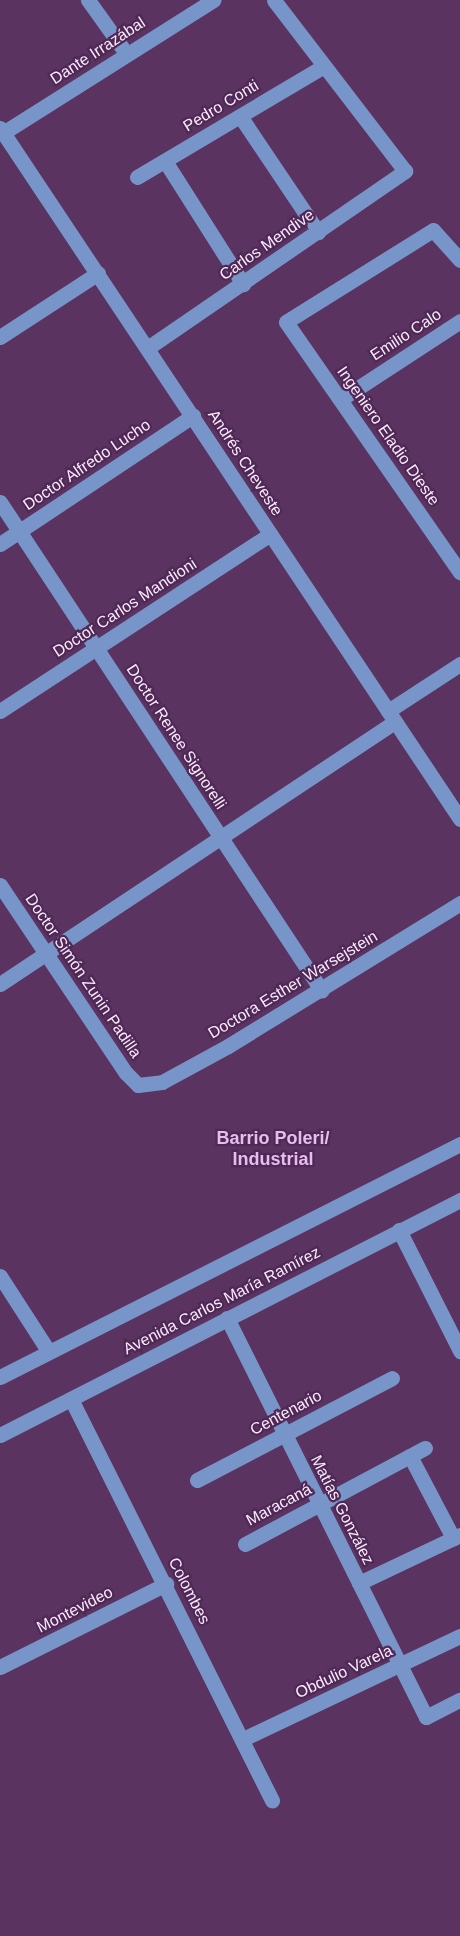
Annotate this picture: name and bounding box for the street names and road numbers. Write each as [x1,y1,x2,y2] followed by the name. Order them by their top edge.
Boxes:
[47,13,149,89] street label: Dante Irrazábal
[180,76,262,136] street label: Pedro Conti
[216,205,318,285] street label: Carlos Mendive
[367,305,445,365] street label: Emilio Calo
[333,363,443,509] street label: Ingeniero Eladio Dieste
[204,406,286,520] street label: Andrés Cheveste
[19,415,155,515] street label: Doctor Alfredo Lucho
[50,554,200,662] street label: Doctor Carlos Mandioni
[122,661,230,813] street label: Doctor Renee Signorelli
[21,890,145,1062] street label: Doctor Simón Zunin Padilla
[205,927,381,1043] street label: Doctora Esther Warsejstein
[120,1243,324,1359] street label: Avenida Carlos María Ramírez
[247,1386,325,1440] street label: Centenario
[306,1452,378,1568] street label: Matías González
[243,1480,315,1530] street label: Maracaná
[164,1555,214,1627] street label: Colombes
[34,1583,116,1637] street label: Montevideo
[293,1641,395,1703] street label: Obdulio Varela

